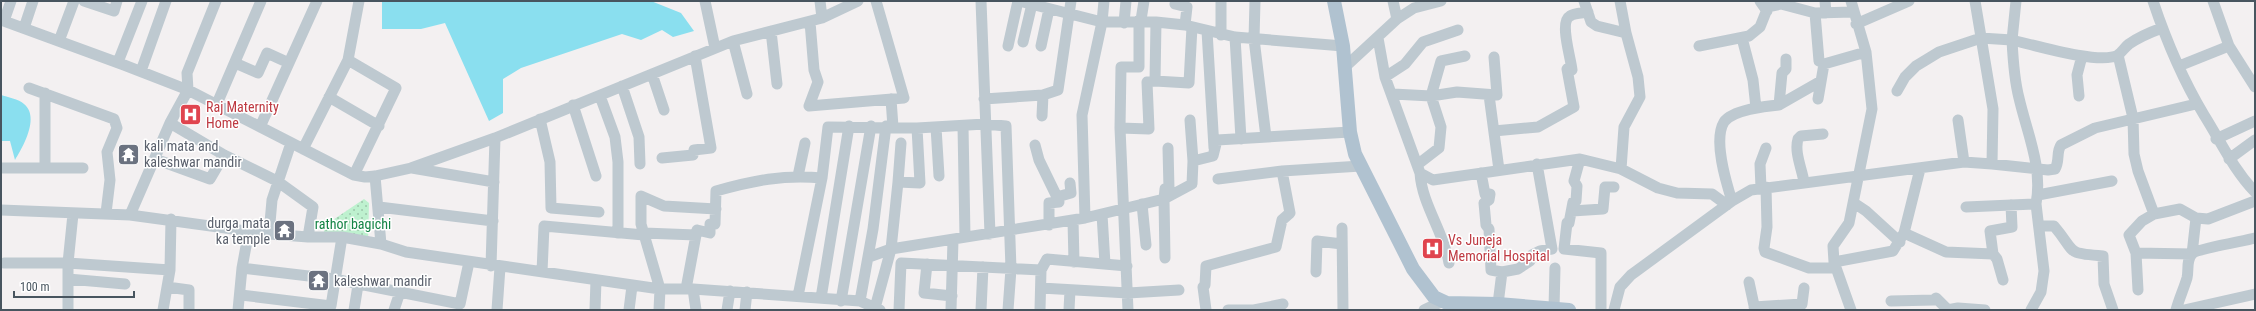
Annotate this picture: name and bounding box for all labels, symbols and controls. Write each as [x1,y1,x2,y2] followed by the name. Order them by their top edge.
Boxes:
[206,99,279,131] place label: Raj Maternity Home
[177,102,203,128] hospital icon: Raj Maternity Home
[144,138,242,170] place label: kali mata and kaleshwar mandir
[116,141,142,167] temple icon: kali mata and kaleshwar mandir
[207,215,270,247] place label: durga mata ka temple
[315,216,391,232] park label: rathor bagichi
[272,218,298,244] temple icon: durga mata ka temple
[1448,232,1550,264] place label: Vs Juneja Memorial Hospital
[1420,235,1446,261] hospital icon: Vs Juneja Memorial Hospital
[306,268,332,294] temple icon: kaleshwar mandir
[14,273,134,299] scale bar
[334,273,432,289] place label: kaleshwar mandir
[20,280,50,294] text: 100 m

